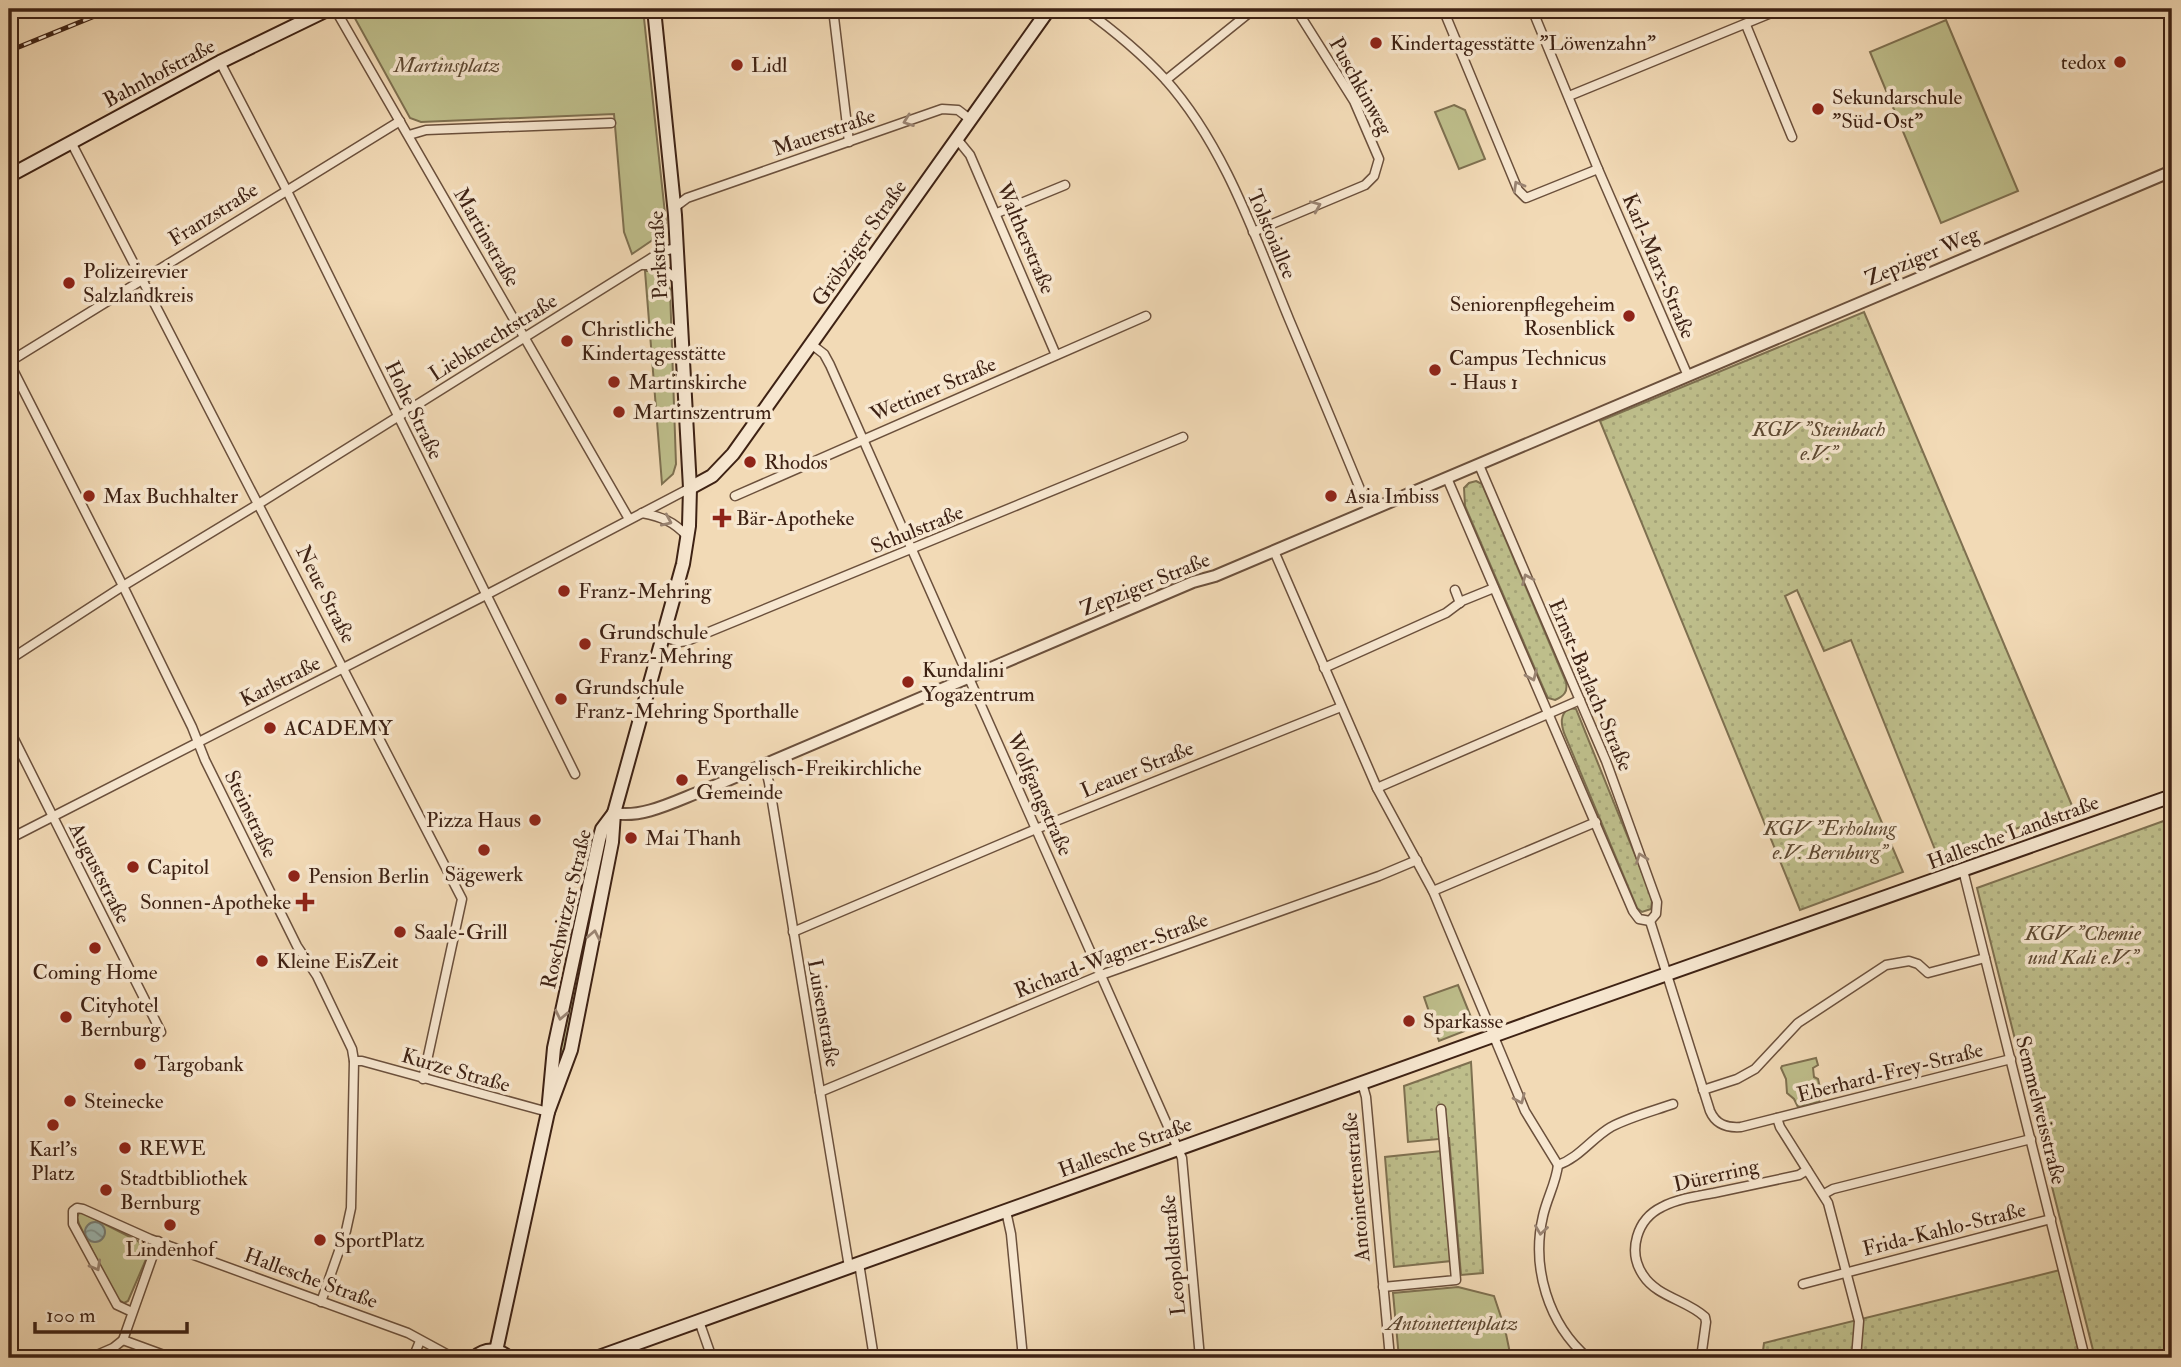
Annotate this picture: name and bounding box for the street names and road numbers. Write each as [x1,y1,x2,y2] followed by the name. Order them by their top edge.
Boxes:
[1323,32,1399,141] street label: Puschkinweg
[99,33,220,114] street label: Bahnhofstraße
[769,102,879,163] street label: Mauerstraße
[806,175,913,312] street label: Gröbziger Straße
[163,176,263,253] street label: Franzstraße
[990,178,1061,298] street label: Waltherstraße
[447,183,526,292] street label: Martinstraße
[1241,185,1303,283] street label: Tolstoiallee
[1616,189,1701,343] street label: Karl-Marx-Straße
[643,210,674,300] street label: Parkstraße
[1861,220,1984,292] street label: Zepziger Weg
[424,287,563,388] street label: Liebknechtstraße
[865,351,1001,429] street label: Wettiner Straße
[378,357,449,464] street label: Hohe Straße
[867,499,968,560] street label: Schulstraße
[289,541,362,648] street label: Neue Straße
[1076,546,1214,623] street label: Zepziger Straße
[1542,595,1639,775] street label: Ernst-Barlach-Straße
[235,650,325,713] street label: Karlstraße
[1000,727,1079,860] street label: Wolfgangstraße
[1077,734,1198,804] street label: Leauer Straße
[218,766,283,863] street label: Steinstraße
[1924,789,2103,876] street label: Hallesche Landstraße
[62,817,137,929] street label: Auguststraße
[535,827,598,991] street label: Roschwitzer Straße
[1010,906,1212,1005] street label: Richard-Wagner-Straße
[801,957,846,1069] street label: Luisenstraße
[2009,1033,2072,1187] street label: Semmelweisstraße
[1794,1036,1986,1109] street label: Eberhard-Frey-Straße
[399,1042,513,1099] street label: Kurze Straße
[1055,1111,1196,1184] street label: Hallesche Straße
[1337,1111,1377,1264] street label: Antoinettenstraße
[1671,1152,1762,1198] street label: Dürerring
[1155,1193,1192,1316] street label: Leopoldstraße
[1860,1196,2029,1263] street label: Frida-Kahlo-Straße
[240,1242,382,1315] street label: Hallesche Straße

